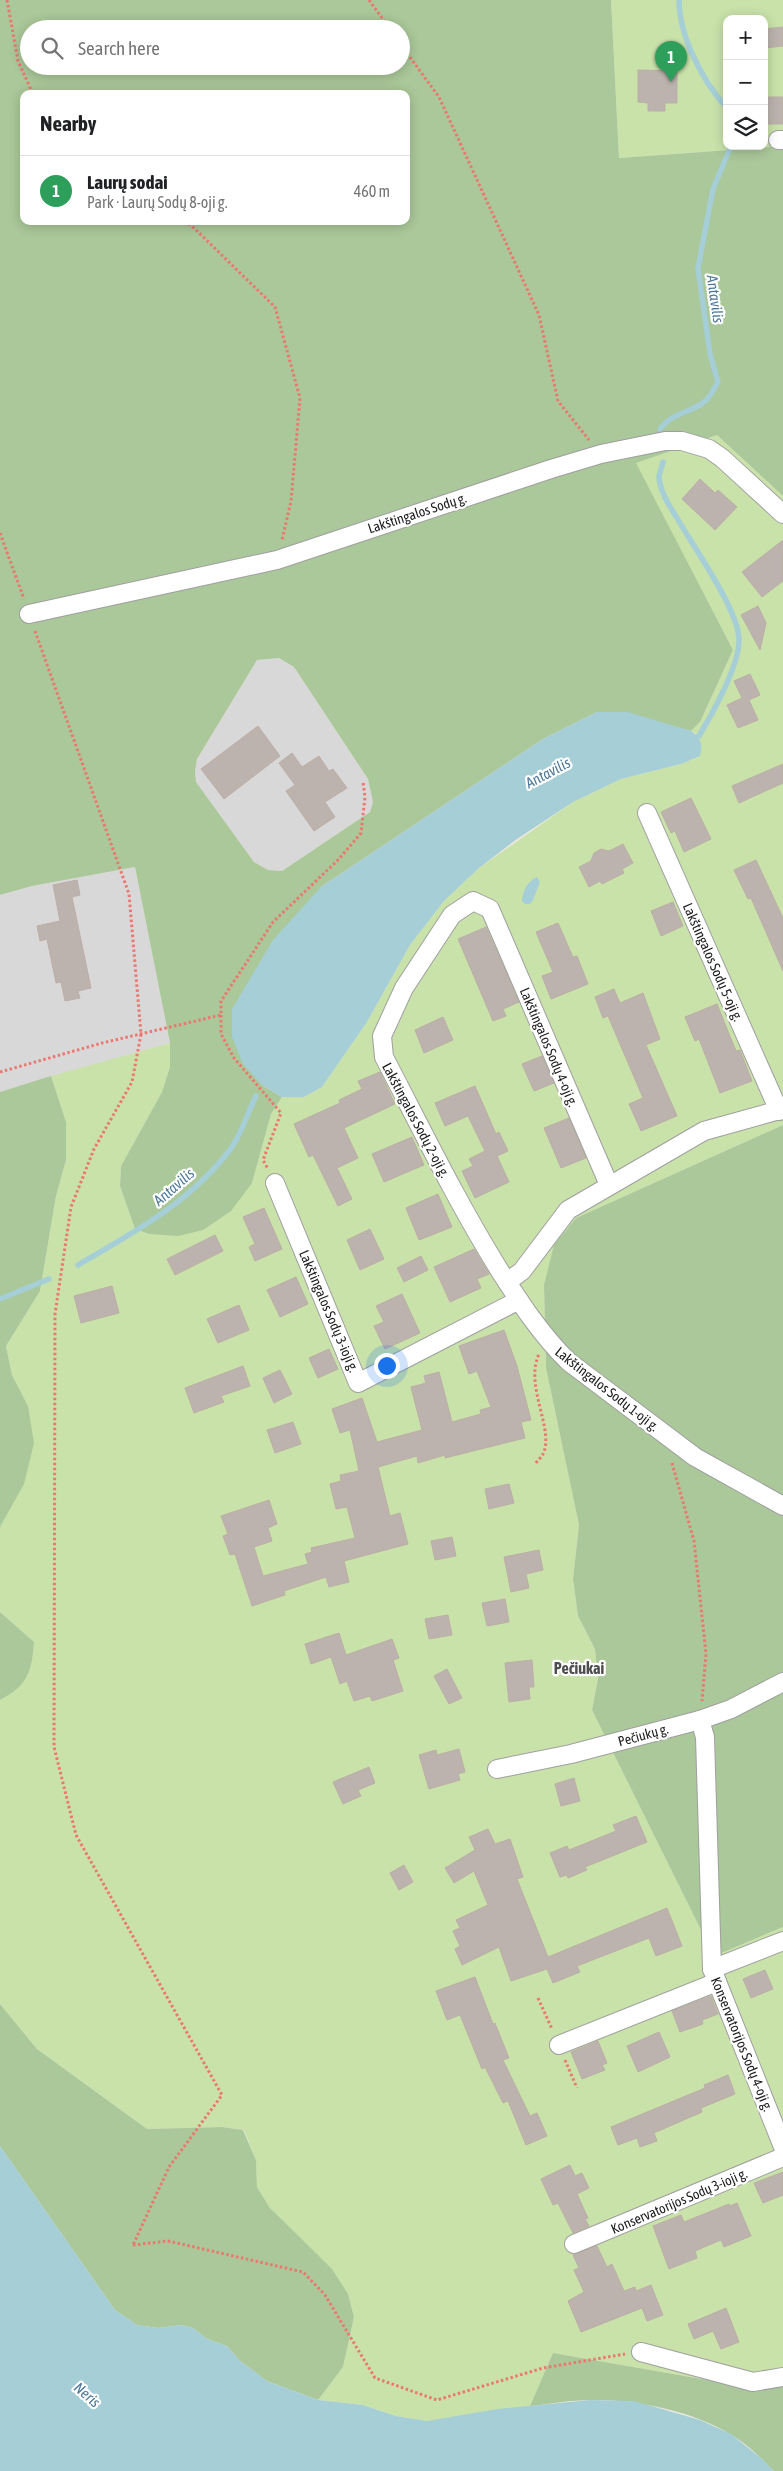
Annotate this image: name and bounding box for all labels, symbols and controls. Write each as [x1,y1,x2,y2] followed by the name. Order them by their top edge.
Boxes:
[723,15,768,150] map controls
[723,15,768,60] button: +
[20,20,410,75] search box
[38,34,66,62] icon: search
[78,37,160,59] text: Search here
[655,41,687,82] pin: 1
[723,60,768,105] button: −
[723,105,768,150] button: layers
[40,111,96,135] text: Nearby
[87,171,168,193] text: Laurų sodai
[52,182,60,200] text: 1
[354,182,390,200] text: 460 m
[87,193,228,211] text: Park · Laurų Sodų 8-oji g.
[704,273,727,324] water label: Antavilis
[366,490,468,536] street label: Lakštingalos Sodų g.
[522,754,573,792] water label: Antavilis
[680,900,746,1024] street label: Lakštingalos Sodų 5-oji g.
[517,985,581,1109] street label: Lakštingalos Sodų 4-oji g.
[379,1060,453,1180] street label: Lakštingalos Sodų 2-oji g.
[149,1164,197,1209] water label: Antavilis
[296,1248,362,1374] street label: Lakštingalos Sodų 3-ioji g.
[552,1344,662,1434] street label: Lakštingalos Sodų 1-oji g.
[374,1353,400,1379] your location
[554,1659,604,1677] district label: Pečiukai
[616,1721,670,1749] street label: Pečiukų g.
[708,1975,776,2113] street label: Konservatorijos Sodų 4-oji g.
[608,2165,750,2237] street label: Konservatorijos Sodų 3-ioji g.
[71,2379,104,2410] water label: Neris

